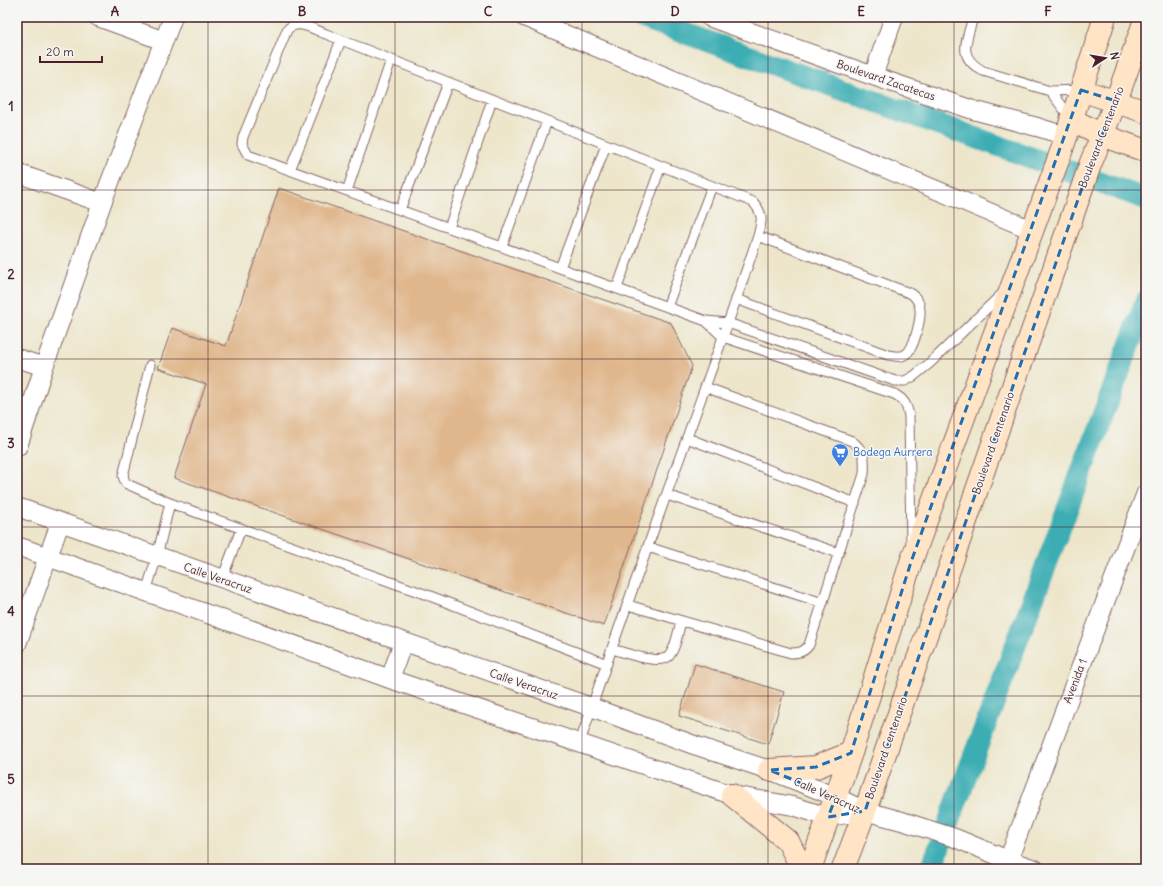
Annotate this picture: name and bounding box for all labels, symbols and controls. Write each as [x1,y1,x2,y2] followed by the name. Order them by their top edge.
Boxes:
[111,3,120,20] text: A
[298,3,307,20] text: B
[484,3,493,20] text: C
[670,3,680,20] text: D
[857,3,865,20] text: E
[1044,3,1052,20] text: F
[40,38,102,64] scale bar
[1085,38,1125,78] north arrow
[46,44,74,59] text: 20 m
[1107,51,1122,61] text: N
[835,57,937,103] street label: Boulevard Zacatecas
[1075,84,1127,190] street label: Boulevard Centenario
[8,98,14,115] text: 1
[7,266,15,283] text: 2
[969,390,1017,496] street label: Boulevard Centenario
[7,435,15,452] text: 3
[830,442,850,467] supermarket icon: Bodega Aurrera
[853,445,932,459] place label: Bodega Aurrera
[182,560,254,596] street label: Calle Veracruz
[7,603,15,620] text: 4
[1060,657,1090,705] street label: Avenida 1
[488,666,560,702] street label: Calle Veracruz
[862,695,910,801] street label: Boulevard Centenario
[7,771,15,788] text: 5
[791,774,863,816] street label: Calle Veracruz

